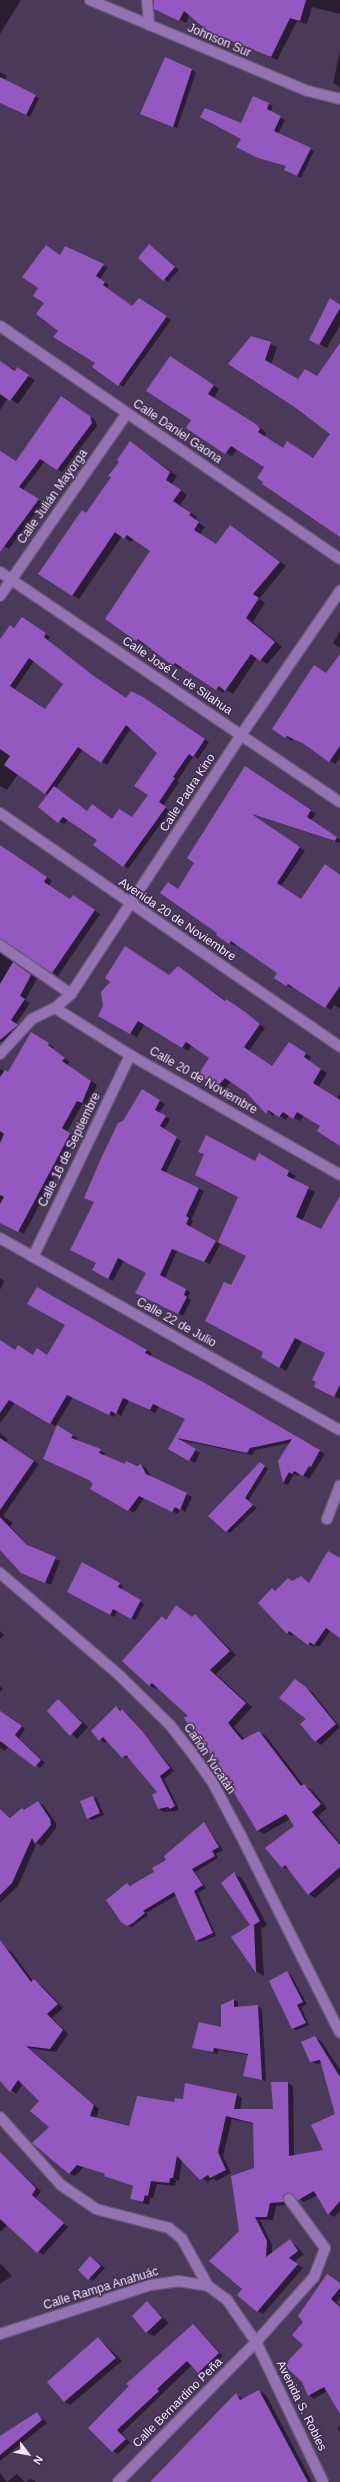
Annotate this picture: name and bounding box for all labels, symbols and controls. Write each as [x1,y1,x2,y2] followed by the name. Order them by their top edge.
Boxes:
[185,21,253,61] street label: Johnson Sur
[130,397,224,467] street label: Calle Daniel Gaona
[15,447,91,547] street label: Calle Julián Mayorga
[119,634,235,718] street label: Calle José L. de Silahua
[157,751,219,835] street label: Calle Padra Kino
[116,875,238,965] street label: Avenida 20 de Noviembre
[147,1044,259,1118] street label: Calle 20 de Noviembre
[36,1090,104,1210] street label: Calle 16 de Septiembre
[134,1295,218,1351] street label: Calle 22 de Julio
[180,1721,238,1797] street label: Cañón Yucatán
[41,2265,161,2313] street label: Calle Rampa Anahuác
[130,2355,226,2451] street label: Calle Bernardino Peña
[273,2359,329,2453] street label: Avenida S. Robles
[8,2434,48,2474] north arrow
[31,2454,45,2467] text: N

